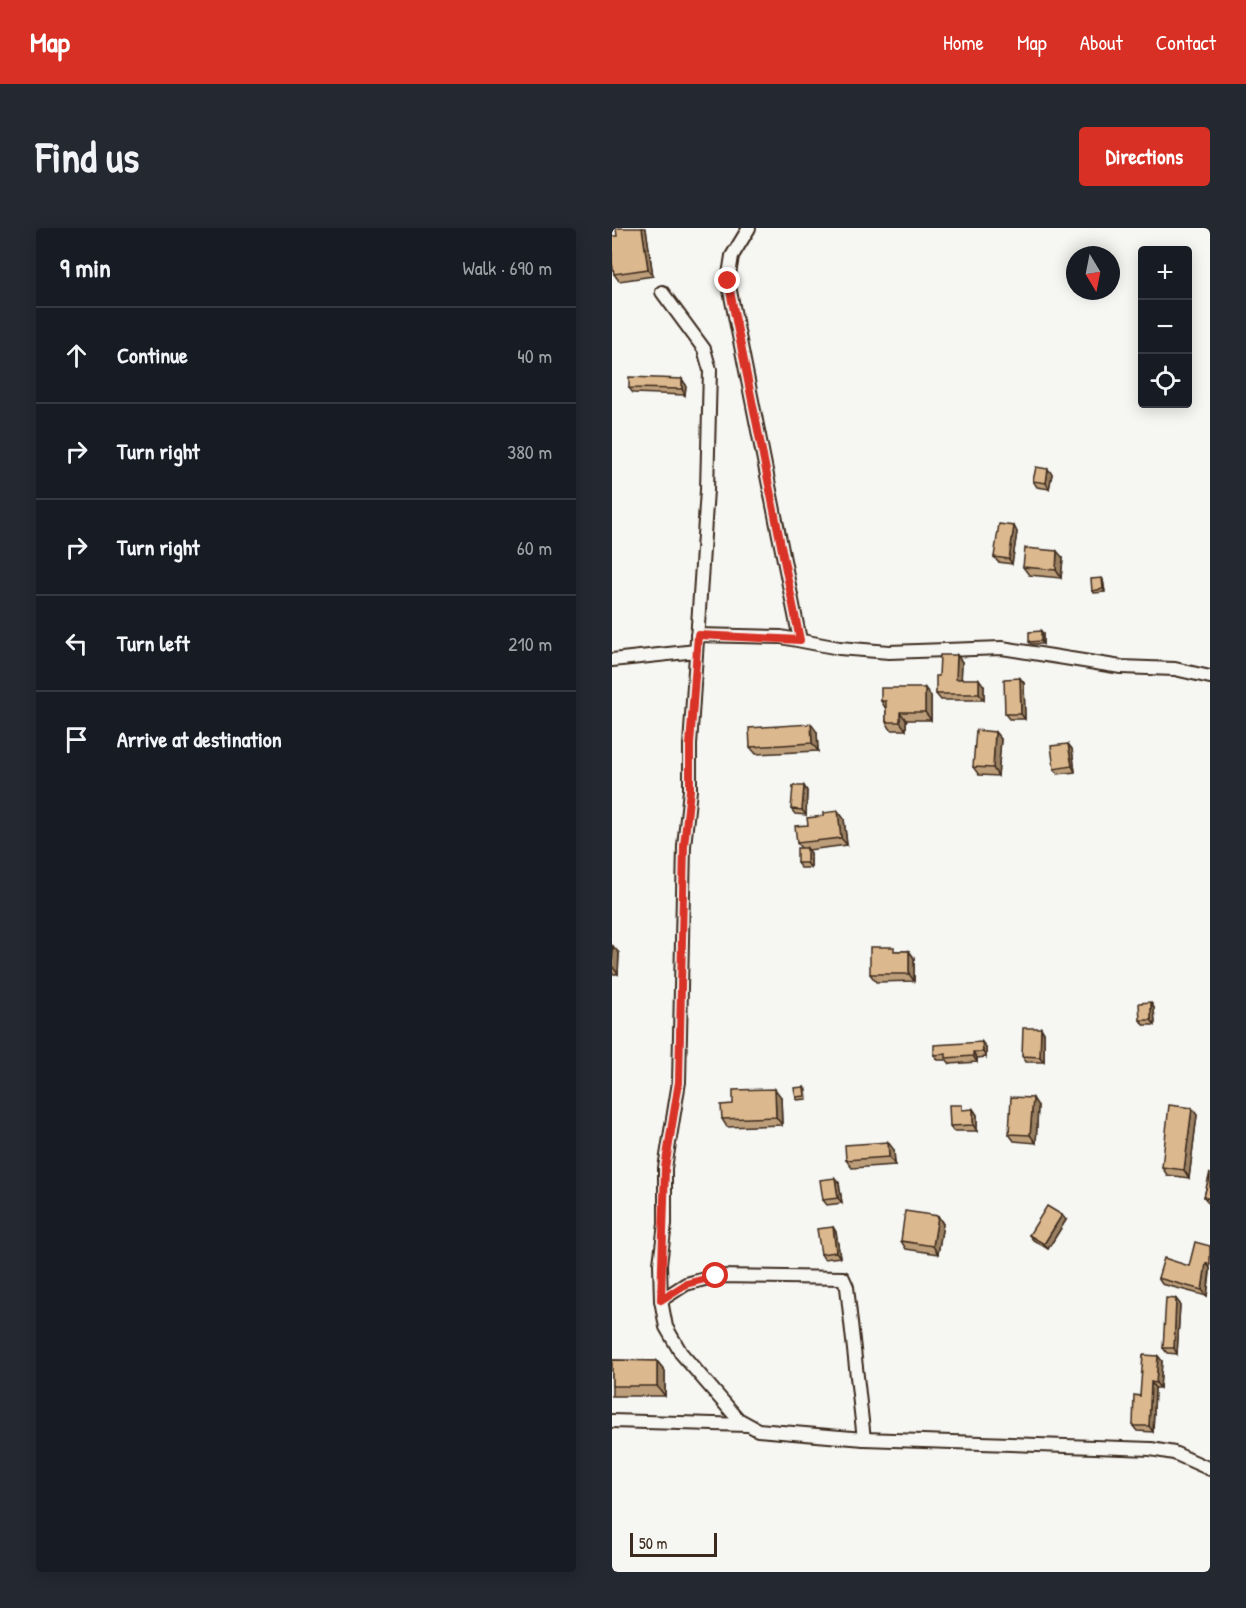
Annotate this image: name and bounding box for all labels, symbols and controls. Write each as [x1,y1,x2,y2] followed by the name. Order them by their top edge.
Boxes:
[30,23,70,61] text: Map
[943,28,984,57] text: Home
[1017,28,1047,57] text: Map
[1080,28,1123,57] text: About
[1156,28,1216,57] text: Contact
[1079,127,1210,186] button: Directions
[36,128,139,185] text: Find us
[1066,246,1120,300] north arrow
[1138,246,1192,408] map controls
[1138,246,1192,300] button: +
[60,250,111,285] text: 9 min
[463,254,552,281] text: Walk · 690 m
[714,267,740,293] route end
[1138,300,1192,354] button: −
[60,339,93,372] icon: ahead
[117,340,188,370] text: Continue
[517,342,552,369] text: 40 m
[1138,354,1192,408] button: locate
[60,435,93,468] icon: right
[117,436,200,466] text: Turn right
[507,438,552,465] text: 380 m
[60,531,93,564] icon: right
[117,532,200,562] text: Turn right
[517,534,552,561] text: 60 m
[60,627,93,660] icon: left
[117,628,190,658] text: Turn left
[508,630,552,657] text: 210 m
[60,723,93,756] icon: arrive
[117,724,282,754] text: Arrive at destination
[702,1262,728,1288] route start
[630,1530,717,1558] scale bar
[639,1532,668,1554] text: 50 m

